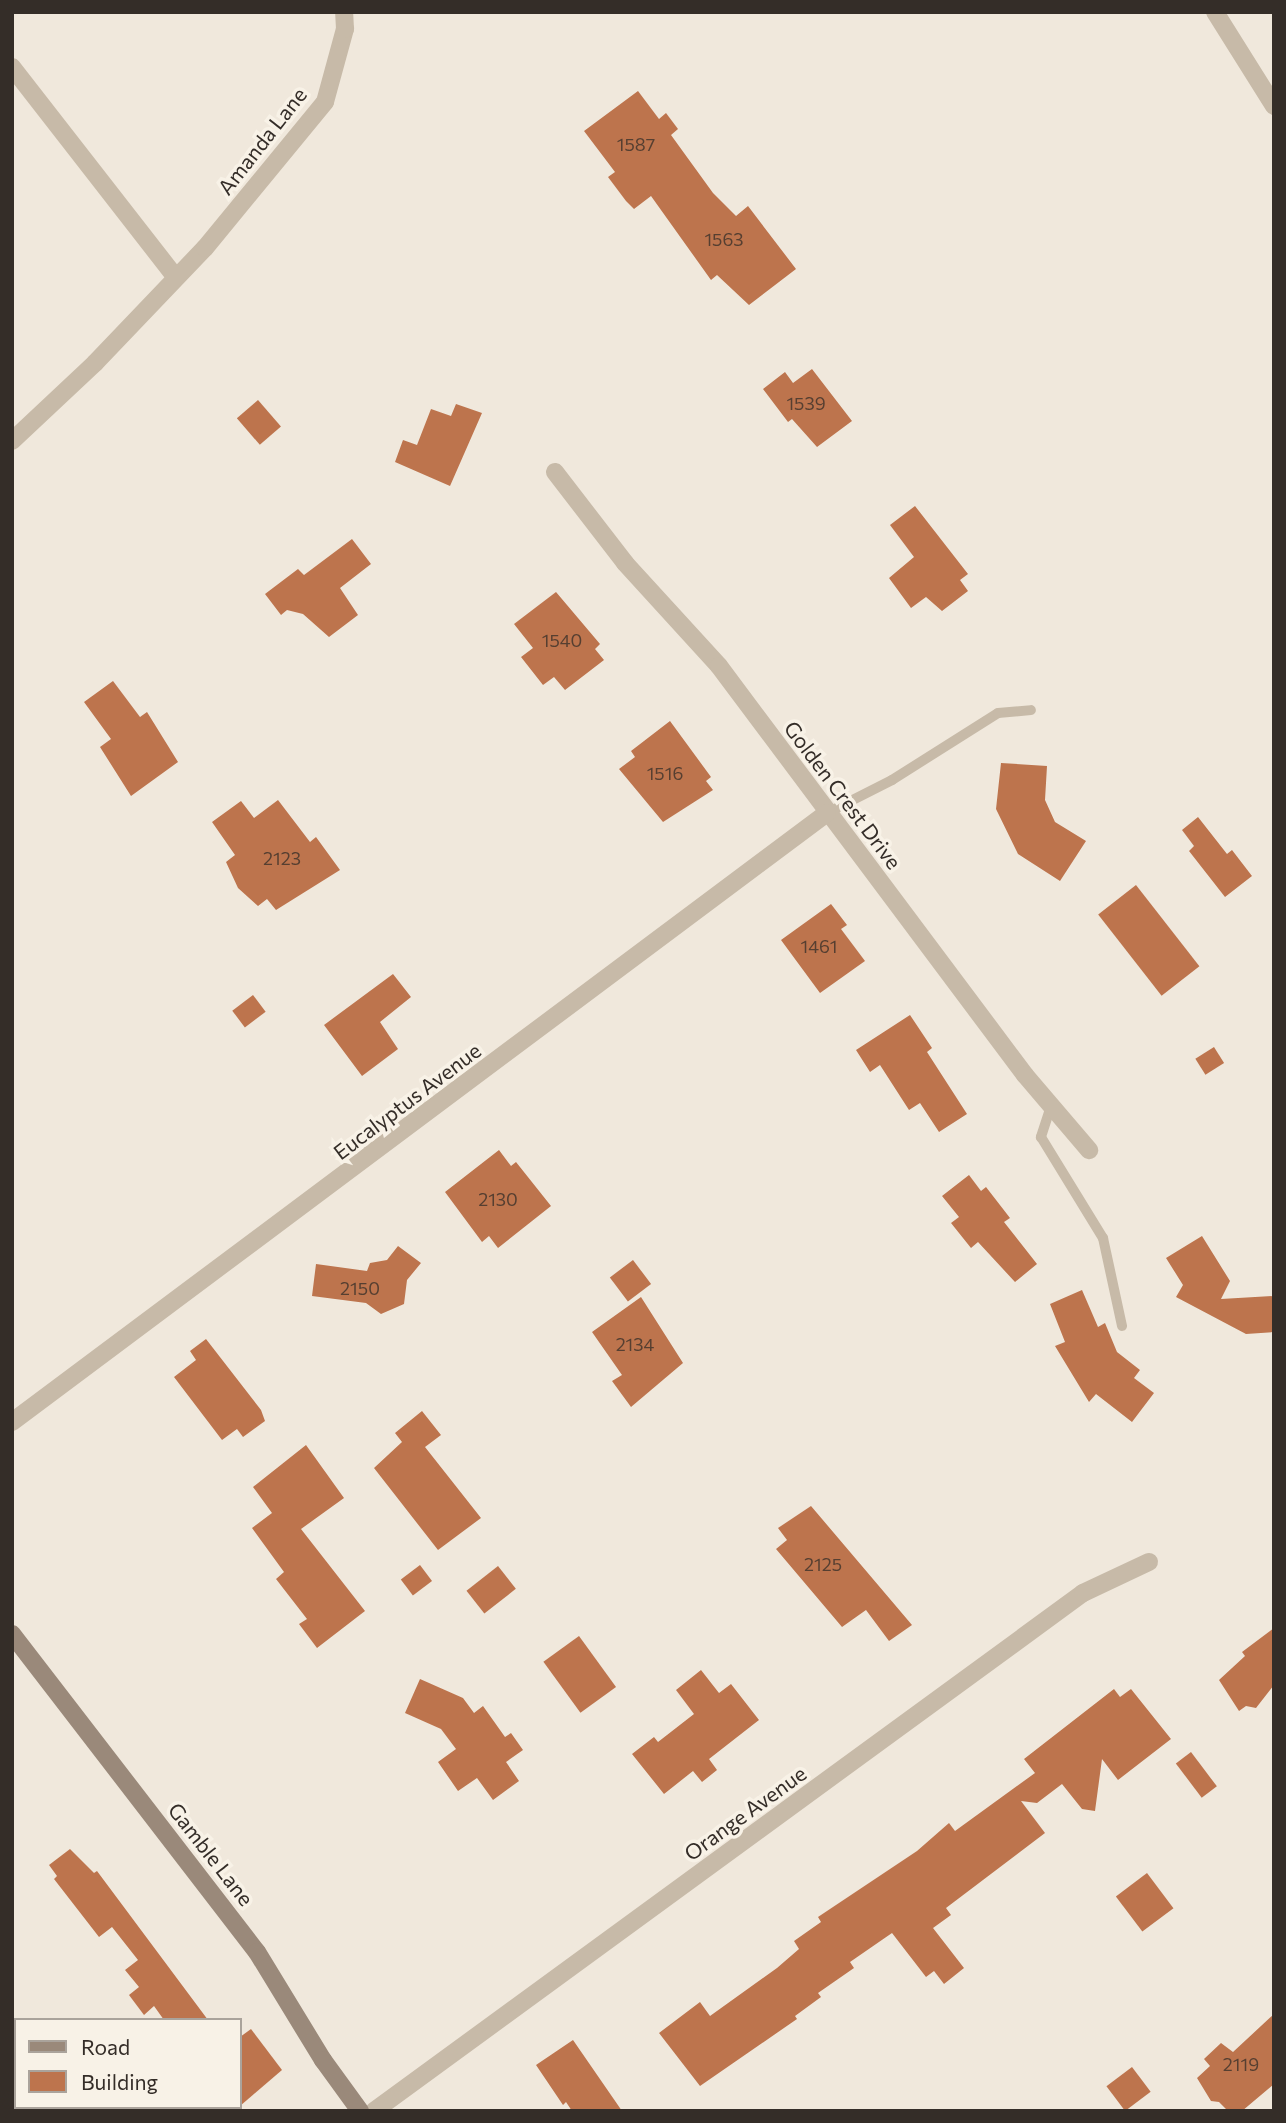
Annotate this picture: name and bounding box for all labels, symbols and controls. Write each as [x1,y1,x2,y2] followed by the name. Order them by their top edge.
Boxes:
[212,82,312,200] street label: Amanda Lane
[617,133,655,155] house number: 1587
[704,228,744,250] house number: 1563
[786,392,826,414] house number: 1539
[542,629,582,651] house number: 1540
[779,716,907,874] street label: Golden Crest Drive
[647,762,683,784] house number: 1516
[263,847,301,869] house number: 2123
[800,935,838,957] house number: 1461
[328,1037,486,1165] street label: Eucalyptus Avenue
[478,1188,518,1210] house number: 2130
[340,1277,380,1299] house number: 2150
[616,1333,654,1355] house number: 2134
[804,1553,842,1575] house number: 2125
[679,1760,811,1866] street label: Orange Avenue
[163,1798,259,1910] street label: Gamble Lane
[14,2018,242,2109] legend
[81,2034,130,2059] text: Road
[1223,2053,1259,2075] house number: 2119
[81,2069,158,2094] text: Building

